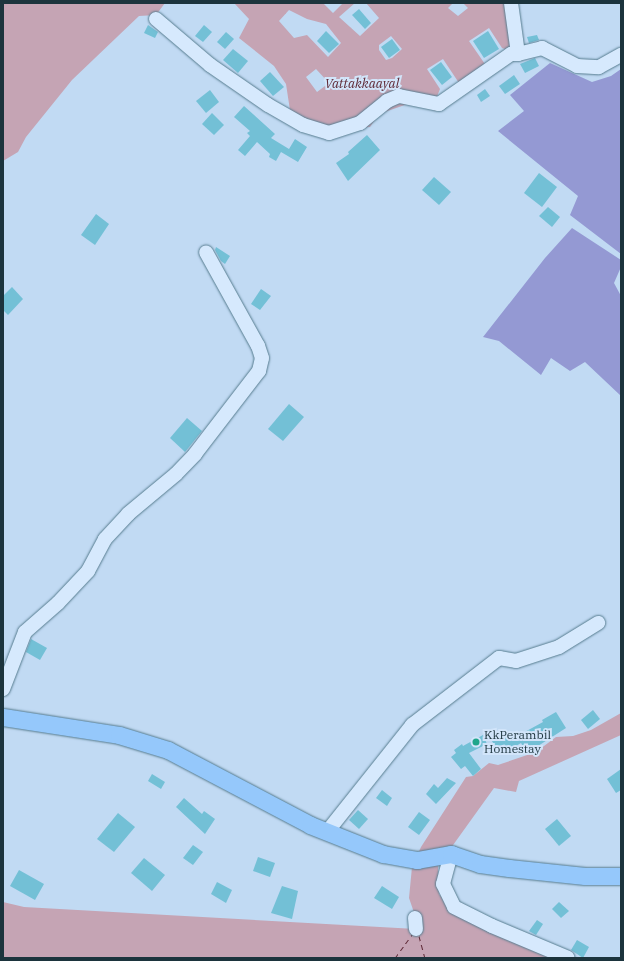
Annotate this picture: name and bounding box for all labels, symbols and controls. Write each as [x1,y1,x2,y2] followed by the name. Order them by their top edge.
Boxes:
[325,76,399,92] water label: Vattakkaayal
[484,728,551,756] place label: KkPerambil Homestay
[471,737,481,747] marker: KkPerambil Homestay

